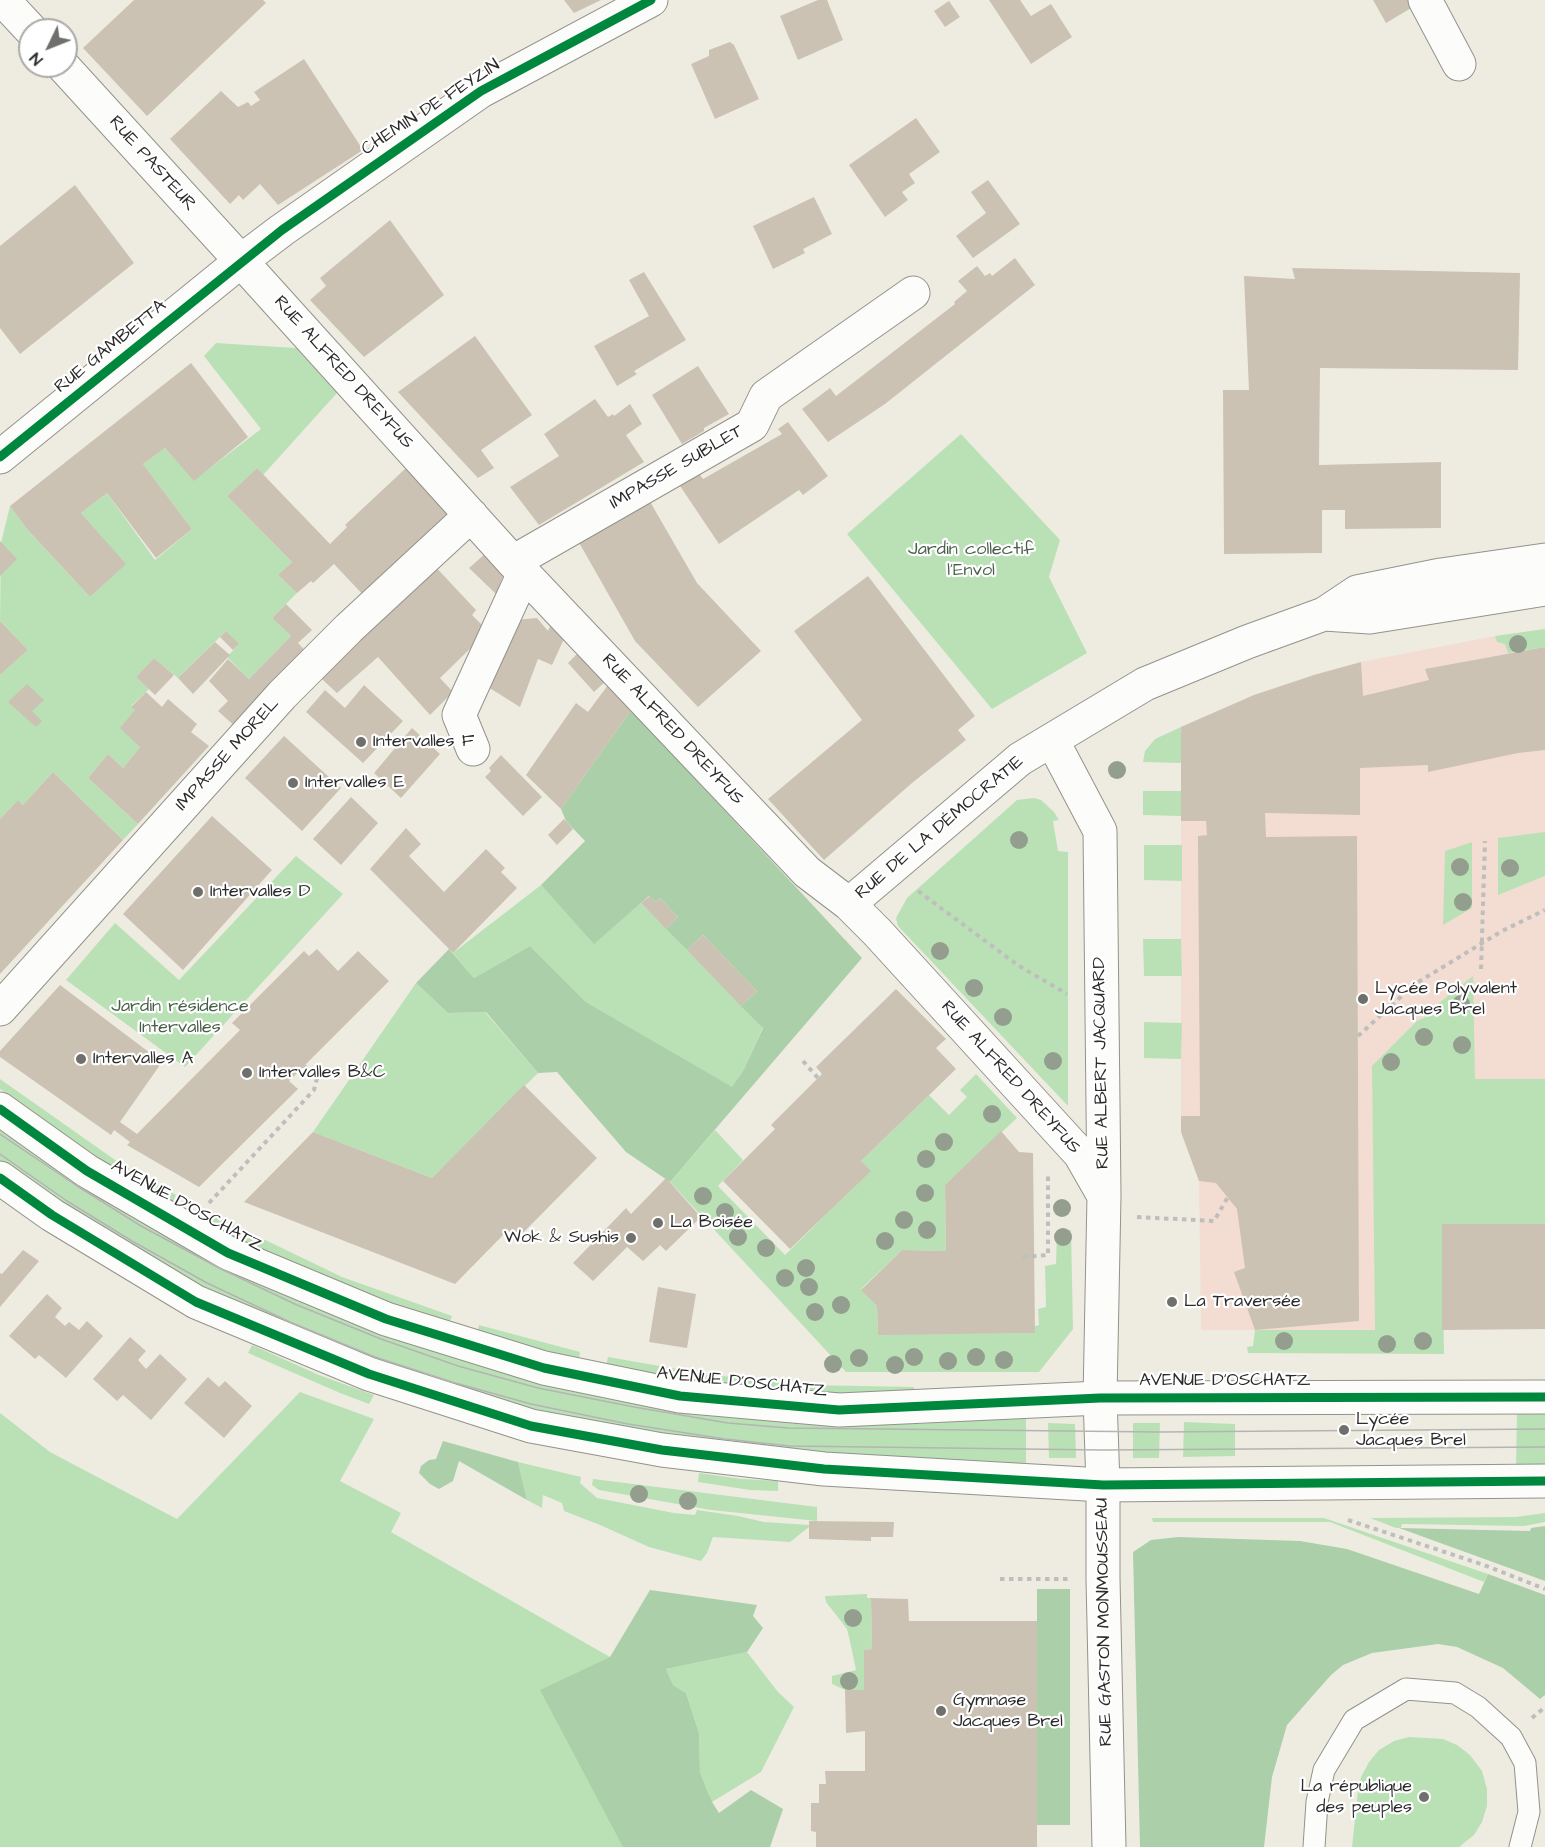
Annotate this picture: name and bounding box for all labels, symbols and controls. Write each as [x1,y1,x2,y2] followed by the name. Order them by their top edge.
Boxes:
[18,18,78,78] north arrow
[25,48,48,70] text: N
[358,55,504,161] street label: CHEMIN DE FEYZIN
[104,112,200,216] street label: RUE PASTEUR
[269,292,417,454] street label: RUE ALFRED DREYFUS
[51,295,171,399] street label: RUE GAMBETTA
[606,421,748,515] street label: IMPASSE SUBLET
[908,539,1034,582] park label: Jardin collectif l'Envol
[596,650,748,810] street label: RUE ALFRED DREYFUS
[172,694,284,816] street label: IMPASSE MOREL
[373,731,474,753] place label: Intervalles F
[354,735,368,749] marker: Intervalles F
[852,751,1028,905] street label: RUE DE LA DÉMOCRATIE
[305,772,404,794] place label: Intervalles E
[286,776,300,790] marker: Intervalles E
[210,881,310,903] place label: Intervalles D
[191,885,205,899] marker: Intervalles D
[1089,957,1115,1169] street label: RUE ALBERT JACQUARD
[1375,978,1517,1020] place label: Lycée Polyvalent Jacques Brel
[1356,992,1370,1006] marker: Lycée Polyvalent Jacques Brel
[111,996,249,1038] park label: Jardin résidence Intervalles
[936,997,1084,1159] street label: RUE ALFRED DREYFUS
[93,1048,193,1070] place label: Intervalles A
[74,1052,88,1066] marker: Intervalles A
[259,1062,385,1084] place label: Intervalles B&C
[240,1066,254,1080] marker: Intervalles B&C
[107,1156,267,1258] street label: AVENUE D'OSCHATZ
[670,1212,753,1234] place label: La Boisée
[651,1216,665,1230] marker: La Boisée
[504,1227,619,1249] place label: Wok & Sushis
[624,1231,638,1245] marker: Wok & Sushis
[1184,1291,1301,1313] place label: La Traversée
[1165,1295,1179,1309] marker: La Traversée
[656,1363,828,1403] street label: AVENUE D'OSCHATZ
[1139,1370,1311,1392] street label: AVENUE D'OSCHATZ
[1356,1409,1466,1452] place label: Lycée Jacques Brel
[1337,1423,1351,1437] marker: Lycée Jacques Brel
[1092,1497,1118,1747] street label: RUE GASTON MONMOUSSEAU
[953,1690,1063,1732] place label: Gymnase Jacques Brel
[934,1704,948,1718] marker: Gymnase Jacques Brel
[1301,1776,1412,1818] place label: La république des peuples
[1417,1790,1431,1804] marker: La république des peuples

